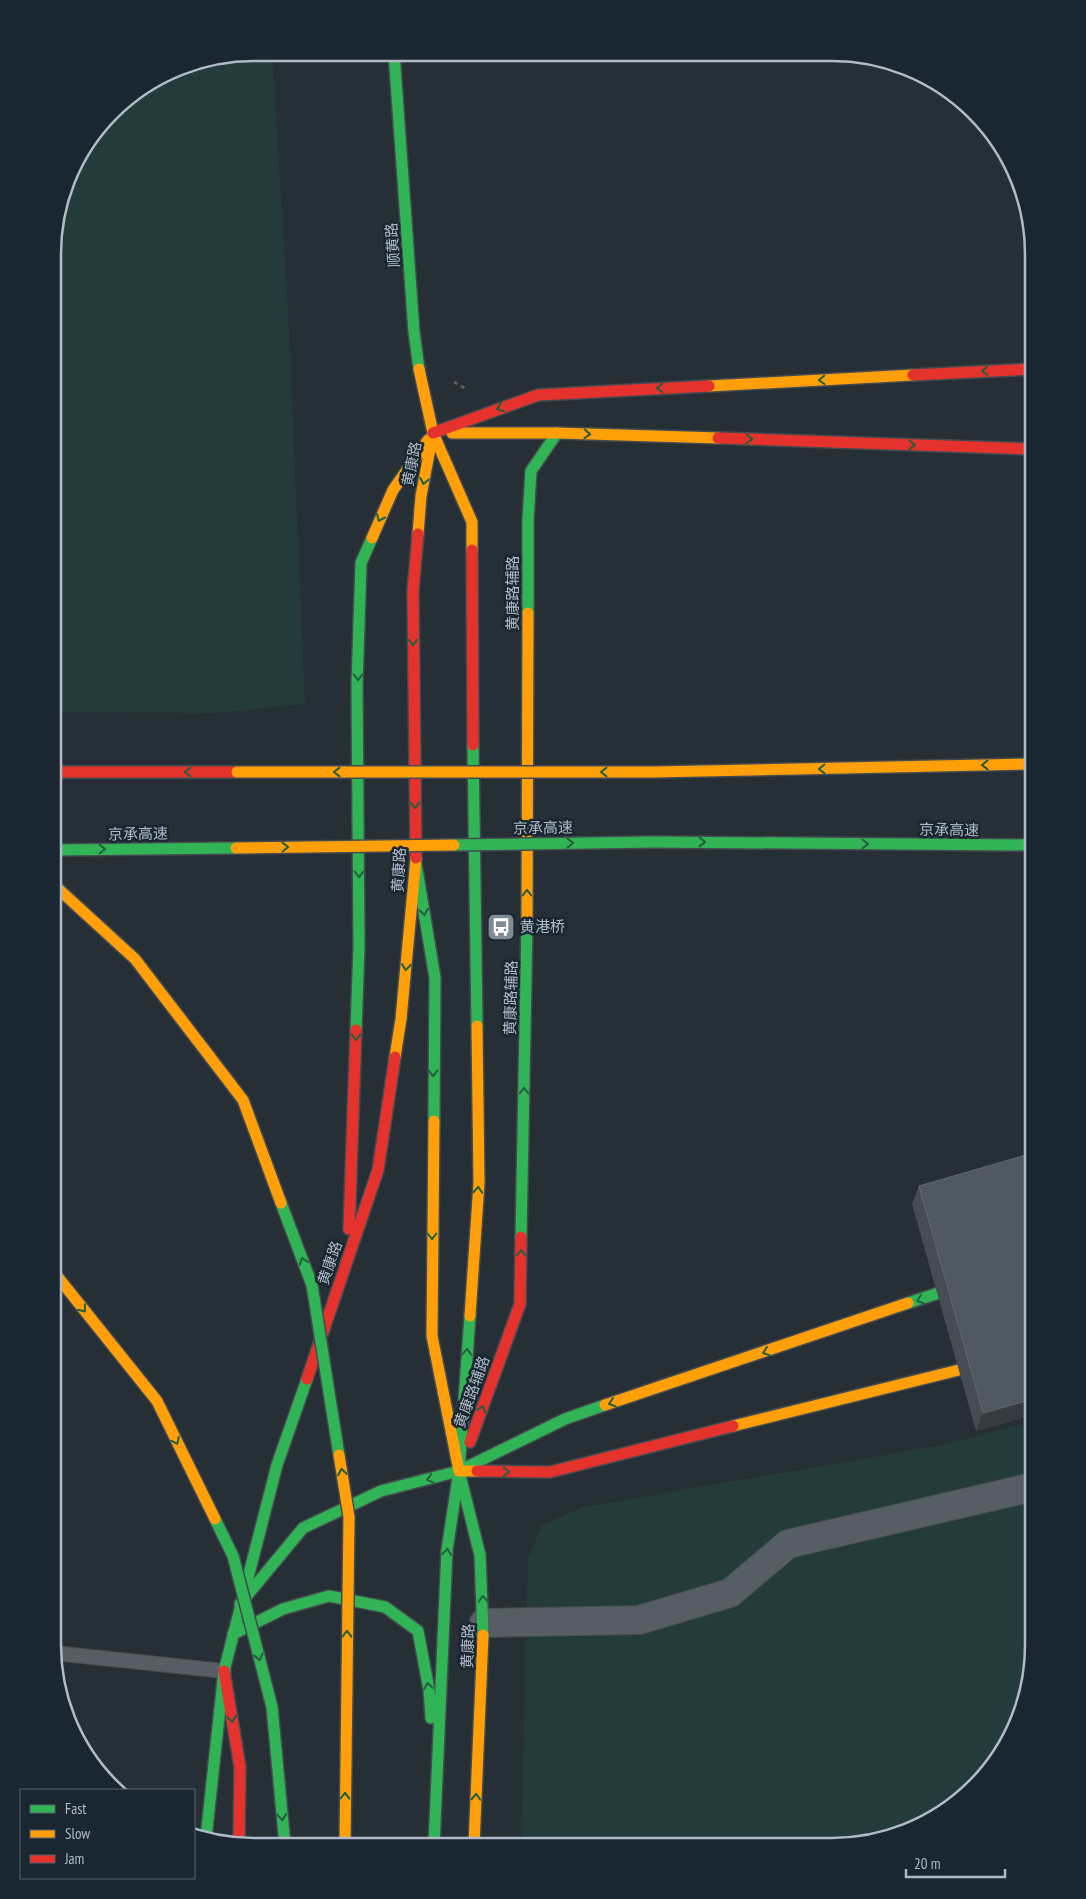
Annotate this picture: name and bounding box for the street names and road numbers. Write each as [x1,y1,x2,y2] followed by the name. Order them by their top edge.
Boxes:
[381,222,404,268] street label: 顺黄路
[398,440,425,488] street label: 黄康路
[503,555,522,631] street label: 黄康路辅路
[513,817,573,838] street label: 京承高速
[919,819,979,840] street label: 京承高速
[108,823,168,844] street label: 京承高速
[388,847,409,893] street label: 黄康路
[500,960,521,1036] street label: 黄康路辅路
[313,1238,346,1287] street label: 黄康路
[450,1353,493,1430] street label: 黄康路辅路
[457,1623,478,1669] street label: 黄康路

